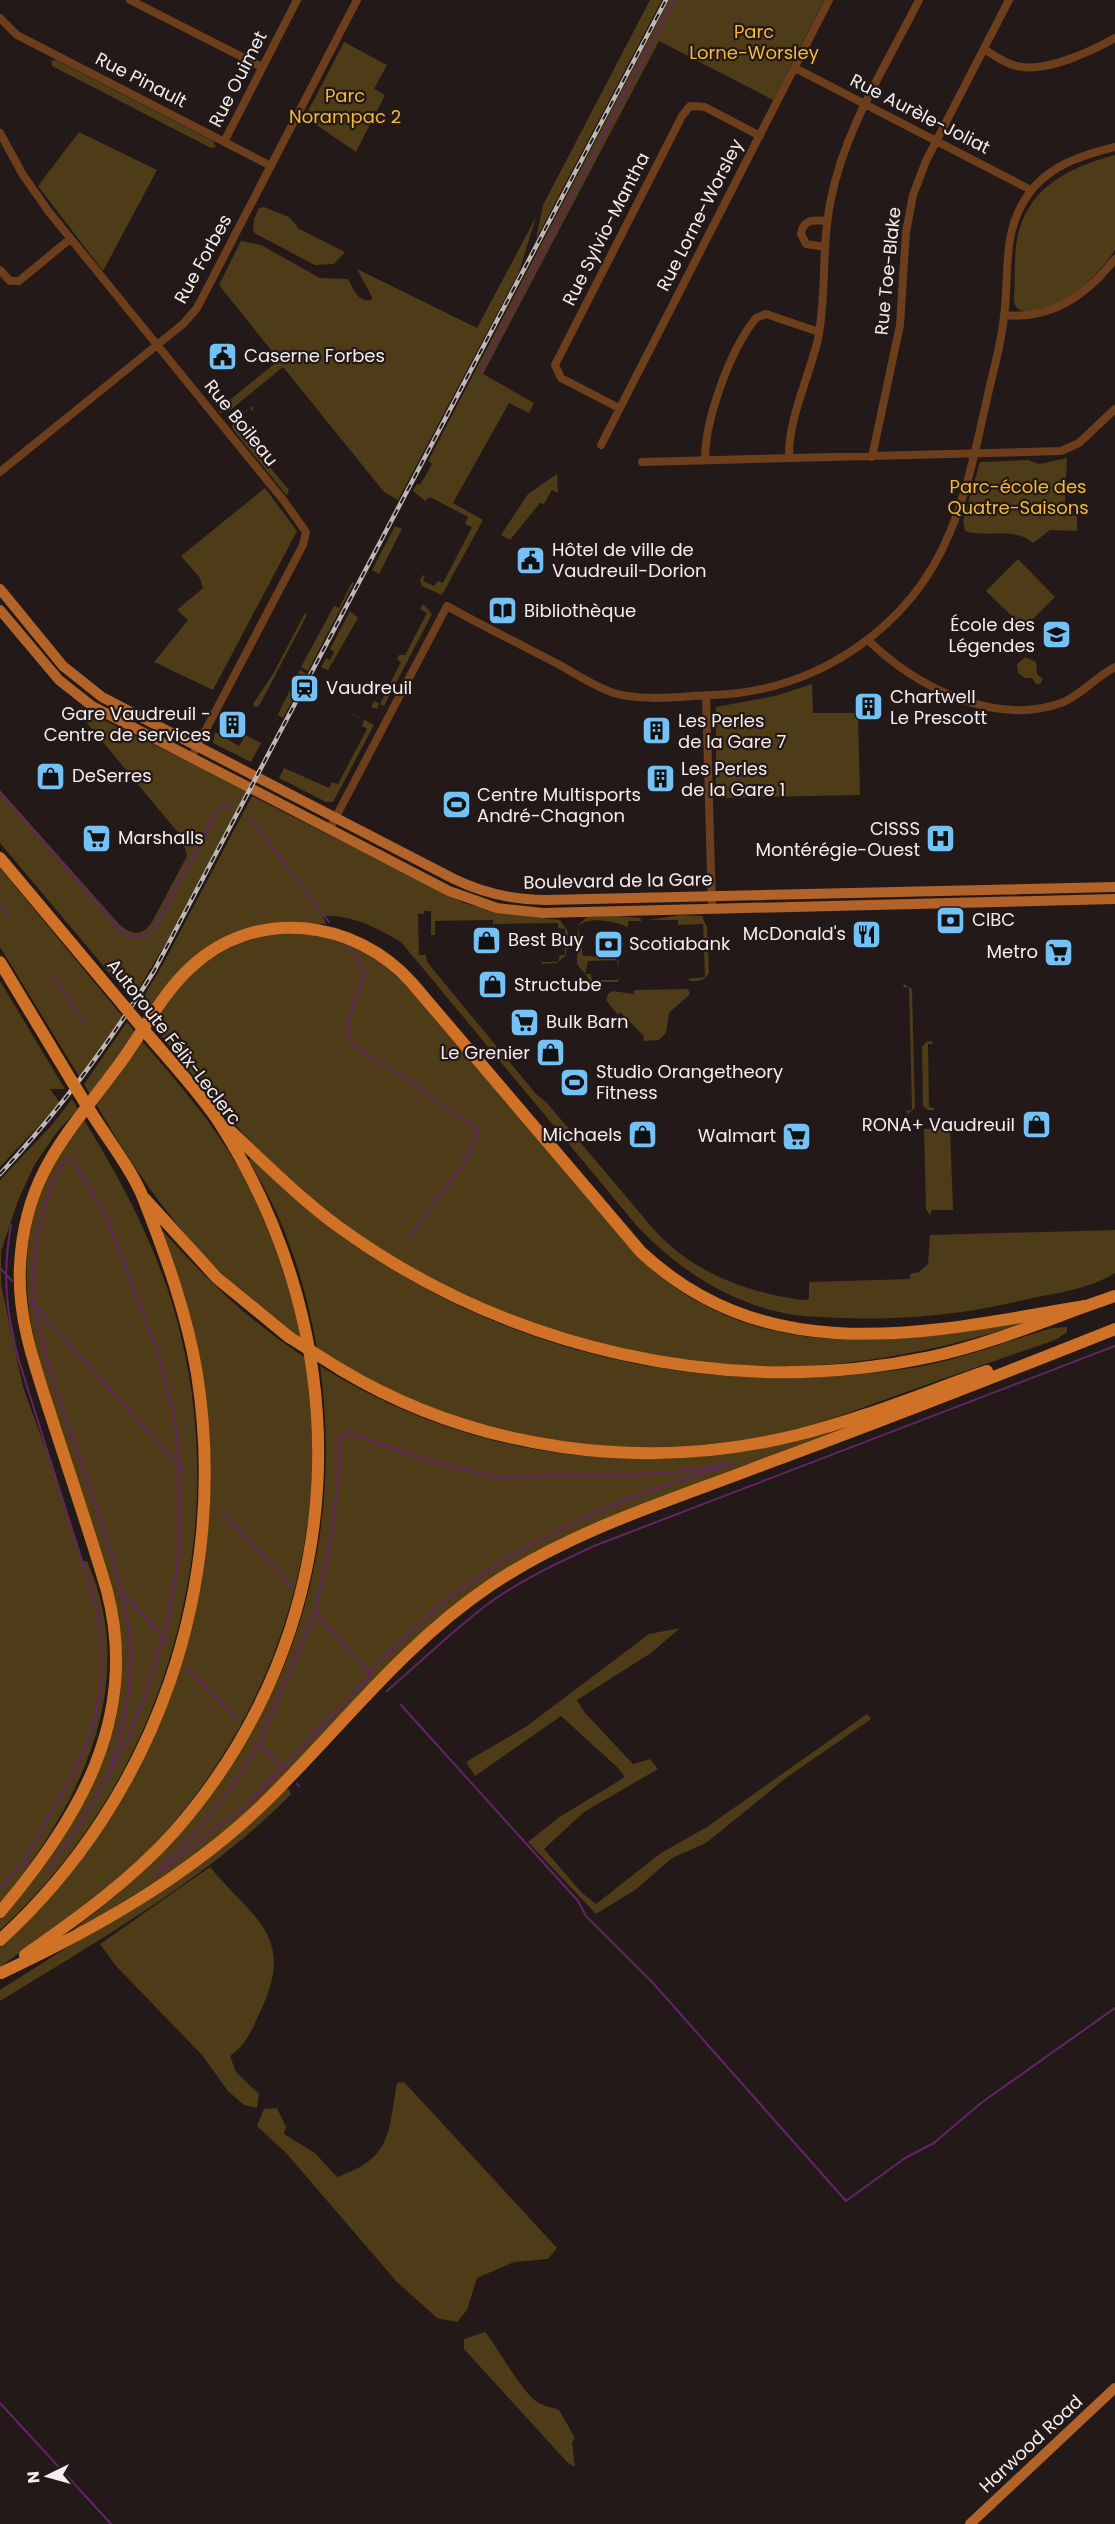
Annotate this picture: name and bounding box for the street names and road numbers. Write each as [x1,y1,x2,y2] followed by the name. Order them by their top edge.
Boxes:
[203,26,272,131] street label: Rue Ouimet
[91,46,191,113] street label: Rue Pinault
[846,67,995,160] street label: Rue Aurèle-Joliat
[650,134,749,295] street label: Rue Lorne-Worsley
[556,148,655,310] street label: Rue Sylvio-Mantha
[868,206,907,336] street label: Rue Toe-Blake
[168,210,237,308] street label: Rue Forbes
[199,374,284,471] street label: Rue Boileau
[523,866,713,895] street label: Boulevard de la Gare
[102,953,247,1130] street label: Autoroute Félix-Leclerc
[974,2389,1088,2498] street label: Harwood Road

